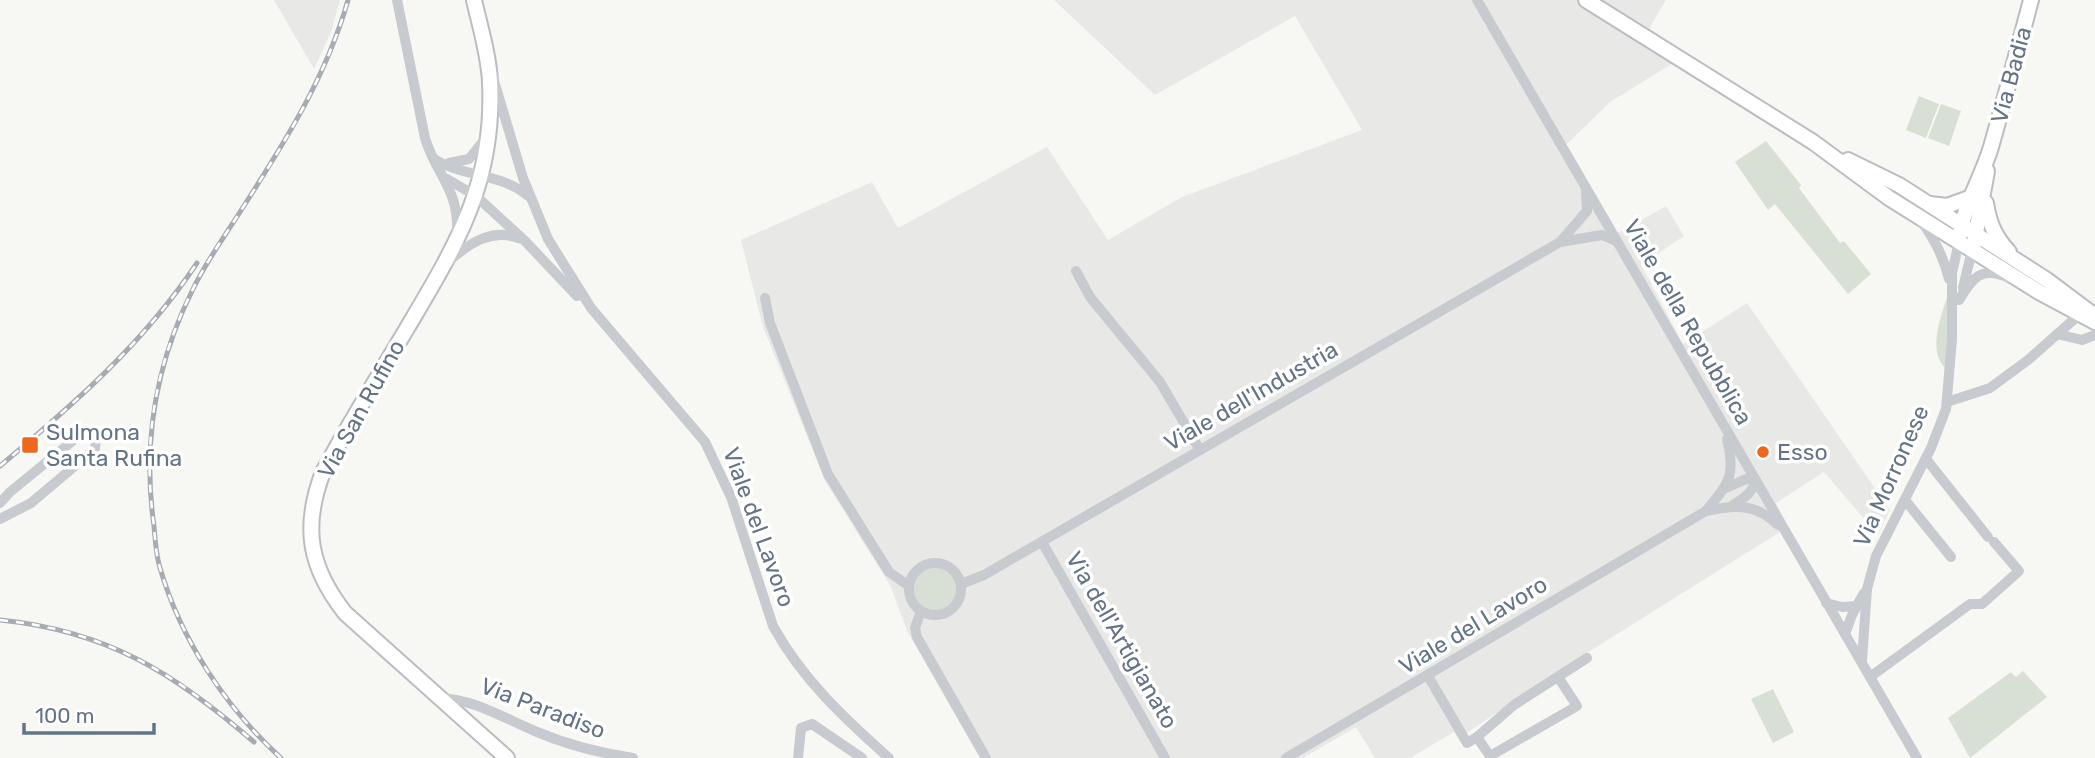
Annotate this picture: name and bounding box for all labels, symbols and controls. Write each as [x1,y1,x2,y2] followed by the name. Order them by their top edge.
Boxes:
[1985,24,2037,126] street label: Via Badia
[1618,214,1758,430] street label: Viale della Repubblica
[311,335,411,483] street label: Via San Rufino
[1159,335,1343,457] street label: Viale dell'Industria
[1847,401,1935,551] street label: Via Morronese
[46,418,182,472] place label: Sulmona Santa Rufina
[20,435,40,455] marker: Sulmona Santa Rufina
[1777,438,1828,466] place label: Esso
[717,443,801,611] street label: Viale del Lavoro
[1755,444,1771,460] marker: Esso
[1060,547,1184,733] street label: Via dell'Artigianato
[1394,570,1552,680] street label: Viale del Lavoro
[477,671,609,745] street label: Via Paradiso
[24,692,154,736] scale bar
[35,703,94,728] text: 100 m

